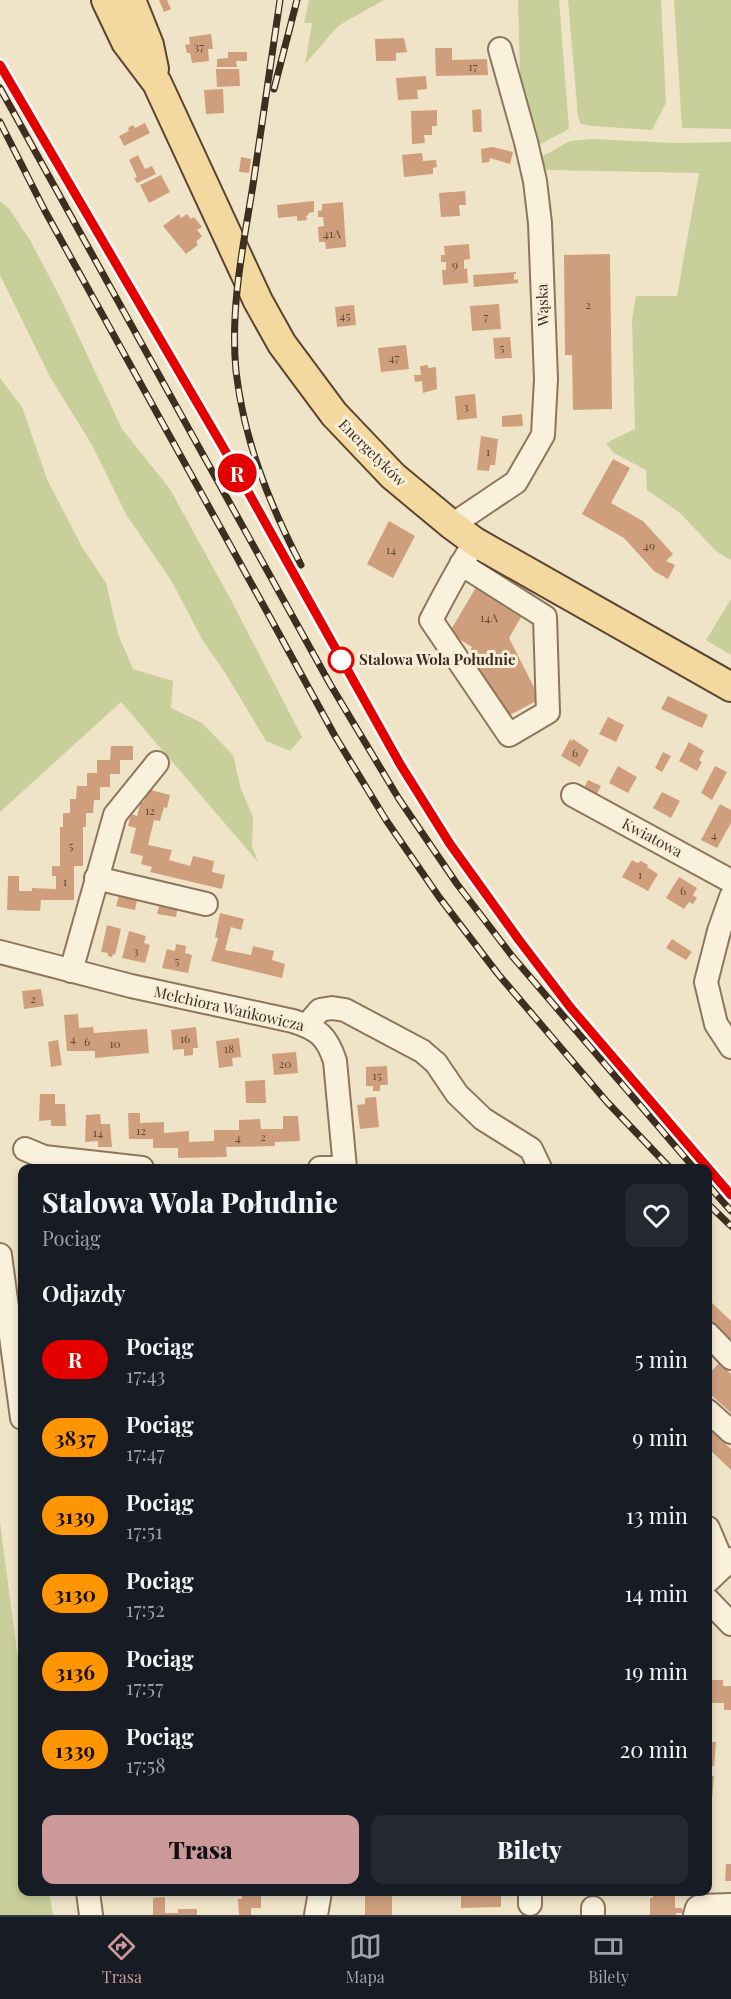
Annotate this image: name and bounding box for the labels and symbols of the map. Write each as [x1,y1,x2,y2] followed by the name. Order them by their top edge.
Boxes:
[194,38,204,54] house number: 37
[468,58,478,74] house number: 17
[323,225,341,241] house number: 41A
[452,256,458,272] house number: 9
[531,283,553,328] street label: Wąska
[585,296,591,312] house number: 2
[340,307,350,323] house number: 45
[484,308,489,324] house number: 7
[500,339,505,355] house number: 5
[389,349,399,365] house number: 47
[463,398,469,414] house number: 3
[335,414,411,491] street label: Energetyków
[486,443,491,459] house number: 1
[218,454,256,492] line badge: R
[643,537,655,553] house number: 49
[386,541,396,557] house number: 14
[480,609,498,625] house number: 14A
[328,647,354,673] marker: Stalowa Wola Południe
[359,649,516,669] place label: Stalowa Wola Południe
[572,744,578,760] house number: 6
[145,802,155,818] house number: 12
[619,813,687,862] street label: Kwiatowa
[711,826,717,842] house number: 4
[69,837,74,853] house number: 5
[638,866,643,882] house number: 1
[63,873,68,889] house number: 1
[680,882,686,898] house number: 6
[133,942,139,958] house number: 3
[175,952,180,968] house number: 5
[152,981,307,1035] street label: Melchiora Wańkowicza
[30,990,36,1006] house number: 2
[70,1030,76,1046] house number: 4
[180,1030,190,1046] house number: 16
[84,1033,90,1049] house number: 6
[109,1035,121,1051] house number: 10
[224,1040,234,1056] house number: 18
[279,1055,291,1071] house number: 20
[372,1067,382,1083] house number: 15
[136,1122,146,1138] house number: 12
[93,1124,103,1140] house number: 14
[260,1128,266,1144] house number: 2
[235,1129,241,1145] house number: 4

